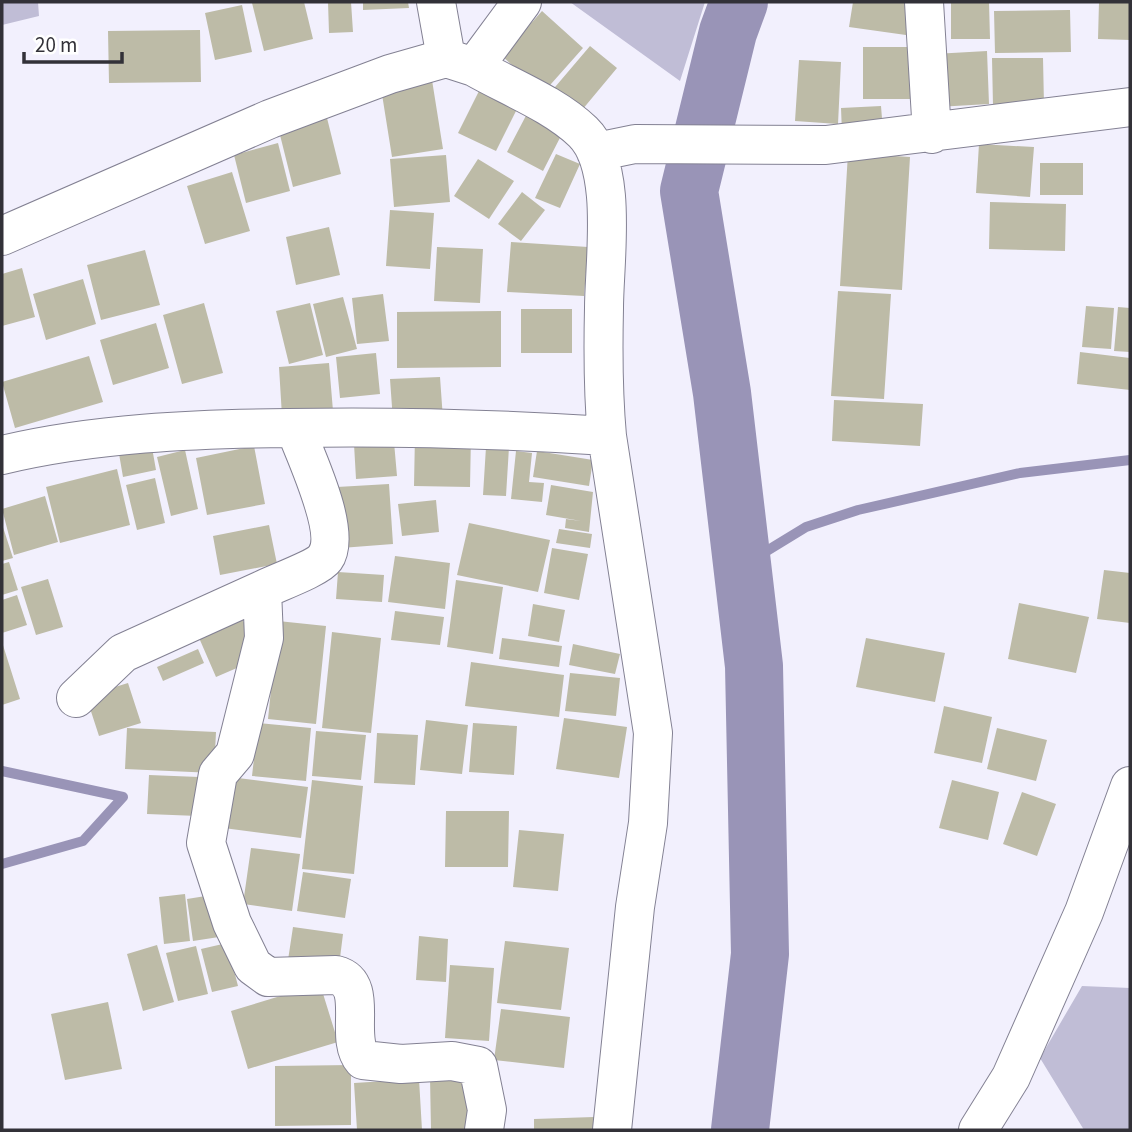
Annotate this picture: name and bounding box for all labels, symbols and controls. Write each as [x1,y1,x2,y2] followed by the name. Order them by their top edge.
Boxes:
[24,21,122,65] scale bar
[35,30,77,60] text: 20 m

